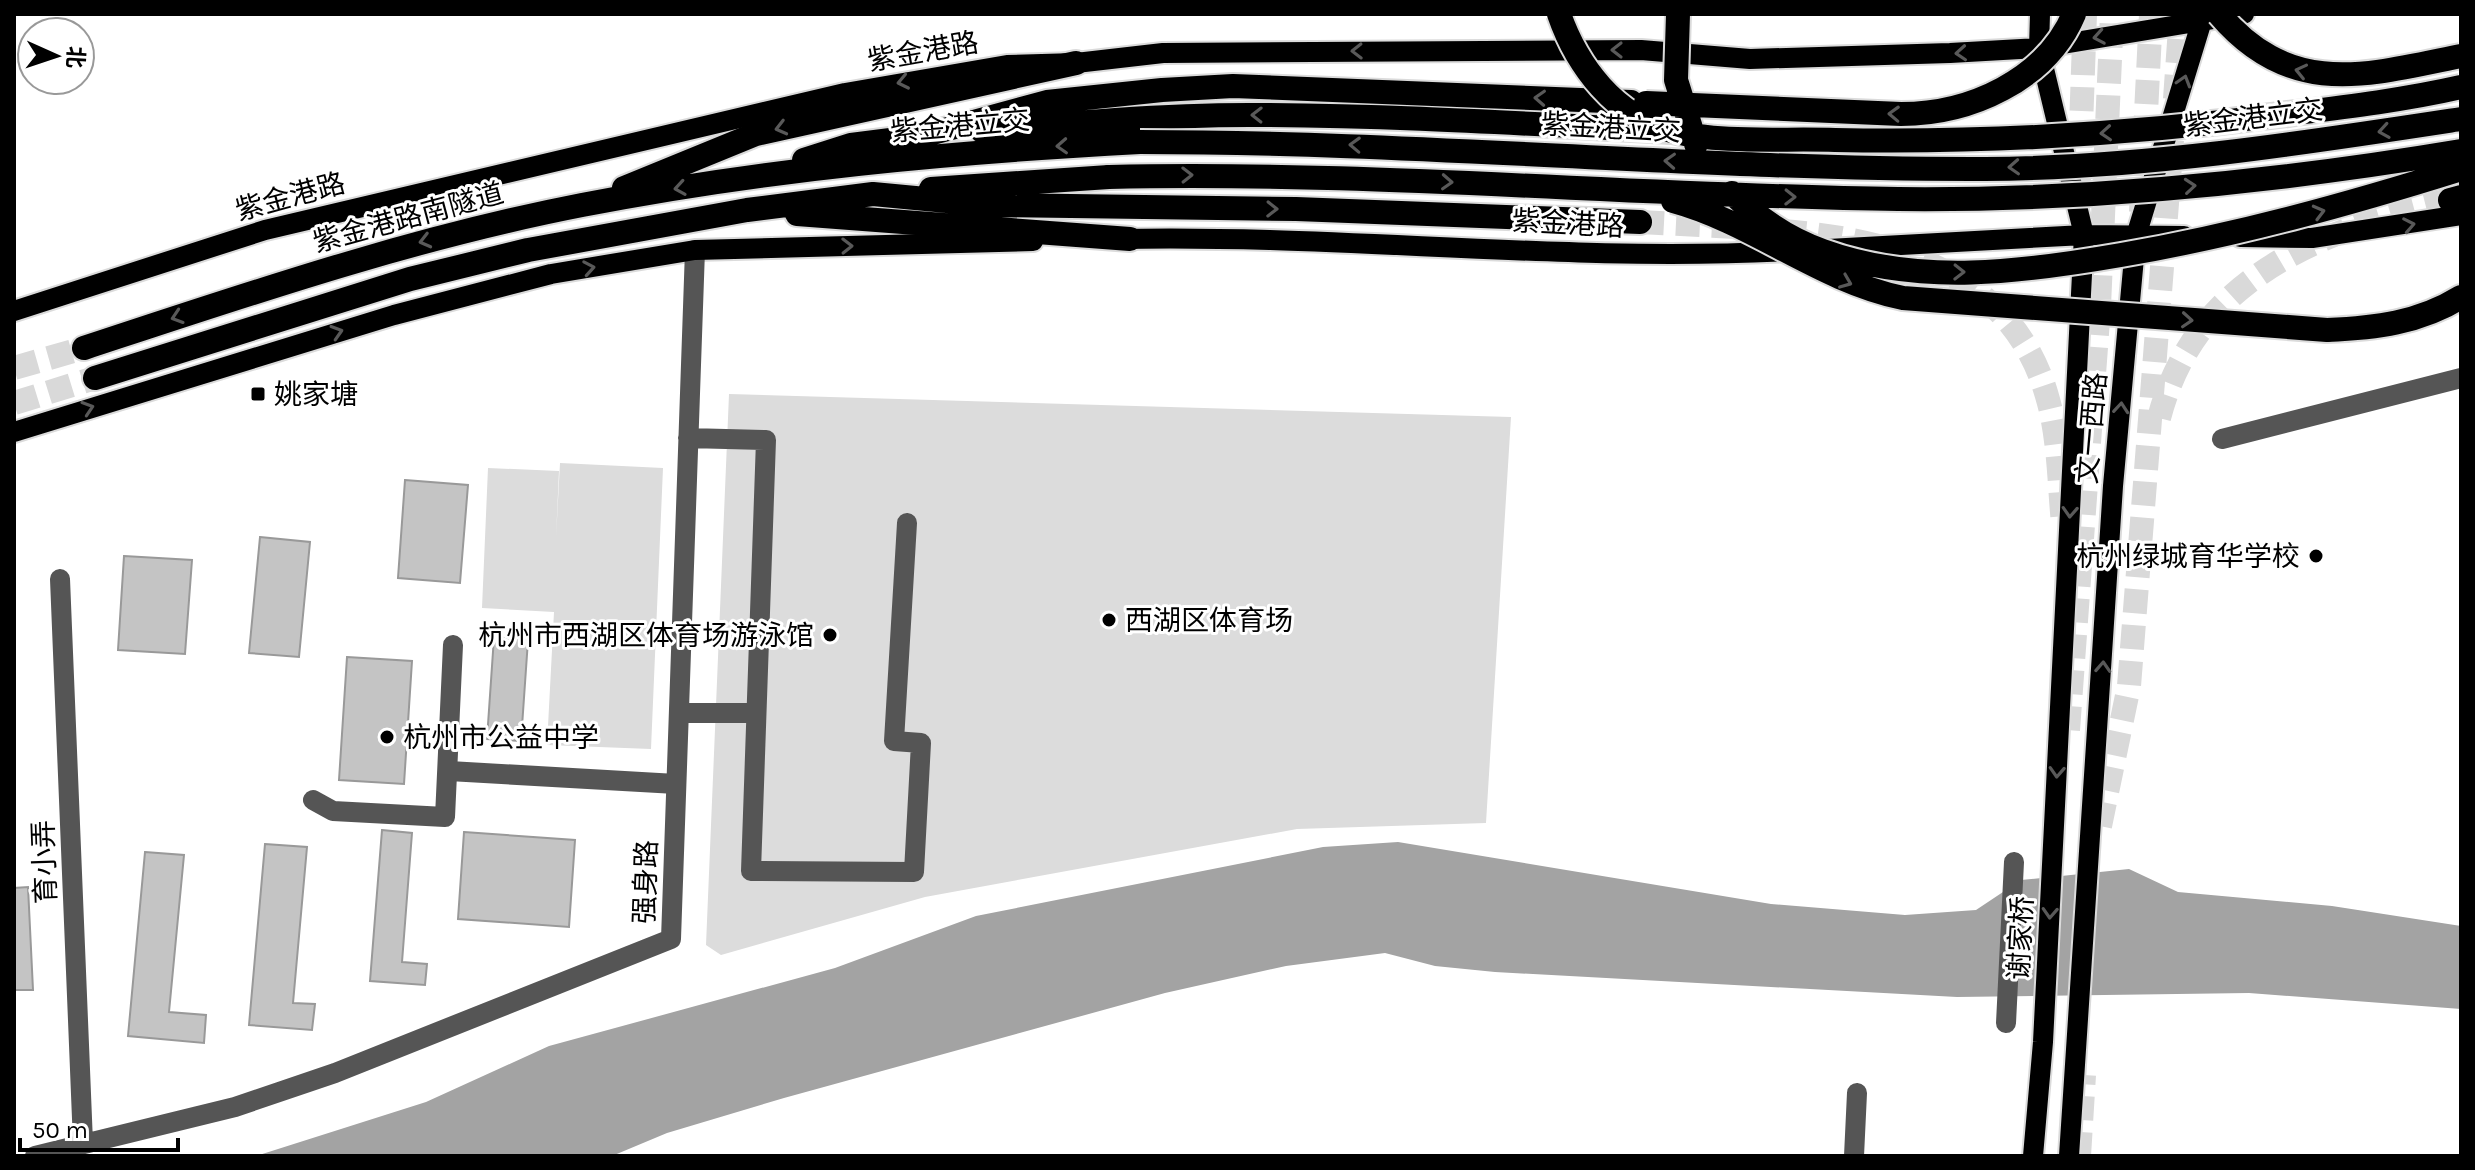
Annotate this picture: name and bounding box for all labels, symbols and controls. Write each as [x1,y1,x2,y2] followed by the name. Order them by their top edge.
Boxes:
[16,16,96,96] north arrow
[865,26,981,77] street label: 紫金港路
[2092,28,2106,45] one-way arrow
[1610,41,1623,59] one-way arrow
[1350,42,1363,60] one-way arrow
[1954,44,1967,61] one-way arrow
[61,45,89,69] text: 北
[2295,63,2309,80] one-way arrow
[897,72,910,89] one-way arrow
[2175,75,2191,89] one-way arrow
[1533,89,1546,106] one-way arrow
[2182,93,2325,142] street label: 紫金港立交
[889,103,1031,148] street label: 紫金港立交
[1887,105,1900,122] one-way arrow
[1250,106,1263,124] one-way arrow
[1540,107,1682,148] street label: 紫金港立交
[774,118,788,135] one-way arrow
[2377,122,2391,139] one-way arrow
[2099,125,2112,142] one-way arrow
[1348,136,1361,153] one-way arrow
[1055,138,1068,155] one-way arrow
[1663,152,1676,169] one-way arrow
[2007,159,2020,176] one-way arrow
[232,166,348,227] street label: 紫金港路
[1181,167,1194,184] one-way arrow
[1441,173,1454,190] one-way arrow
[309,176,507,259] street label: 紫金港路南隧道
[2184,177,2197,194] one-way arrow
[673,179,686,196] one-way arrow
[1784,188,1797,205] one-way arrow
[1266,200,1279,217] one-way arrow
[1511,204,1625,243] street label: 紫金港路
[2312,205,2326,221] one-way arrow
[2402,217,2415,234] one-way arrow
[419,232,433,249] one-way arrow
[841,237,854,255] one-way arrow
[582,260,595,277] one-way arrow
[1953,263,1966,281] one-way arrow
[1838,272,1852,288] one-way arrow
[170,308,184,324] one-way arrow
[2181,311,2194,328] one-way arrow
[330,325,343,341] one-way arrow
[2070,371,2113,485] street label: 文一西路
[274,378,358,411] place label: 姚家塘
[249,385,267,403] marker: 姚家塘
[2112,401,2129,414] one-way arrow
[81,402,95,418] one-way arrow
[2061,506,2078,519] one-way arrow
[2076,540,2300,573] place label: 杭州绿城育华学校
[2307,547,2325,565] marker: 杭州绿城育华学校
[1125,604,1293,637] place label: 西湖区体育场
[1100,611,1118,629] marker: 西湖区体育场
[478,619,814,652] place label: 杭州市西湖区体育场游泳馆
[821,626,839,644] marker: 杭州市西湖区体育场游泳馆
[2094,660,2111,673] one-way arrow
[403,721,599,754] place label: 杭州市公益中学
[378,728,396,746] marker: 杭州市公益中学
[2048,766,2065,779] one-way arrow
[27,819,62,905] street label: 育小弄
[628,839,663,925] street label: 强身路
[2002,895,2039,981] street label: 谢家桥
[2041,907,2058,920] one-way arrow
[20,1102,178,1152] scale bar
[32,1116,88,1144] text: 50 m

